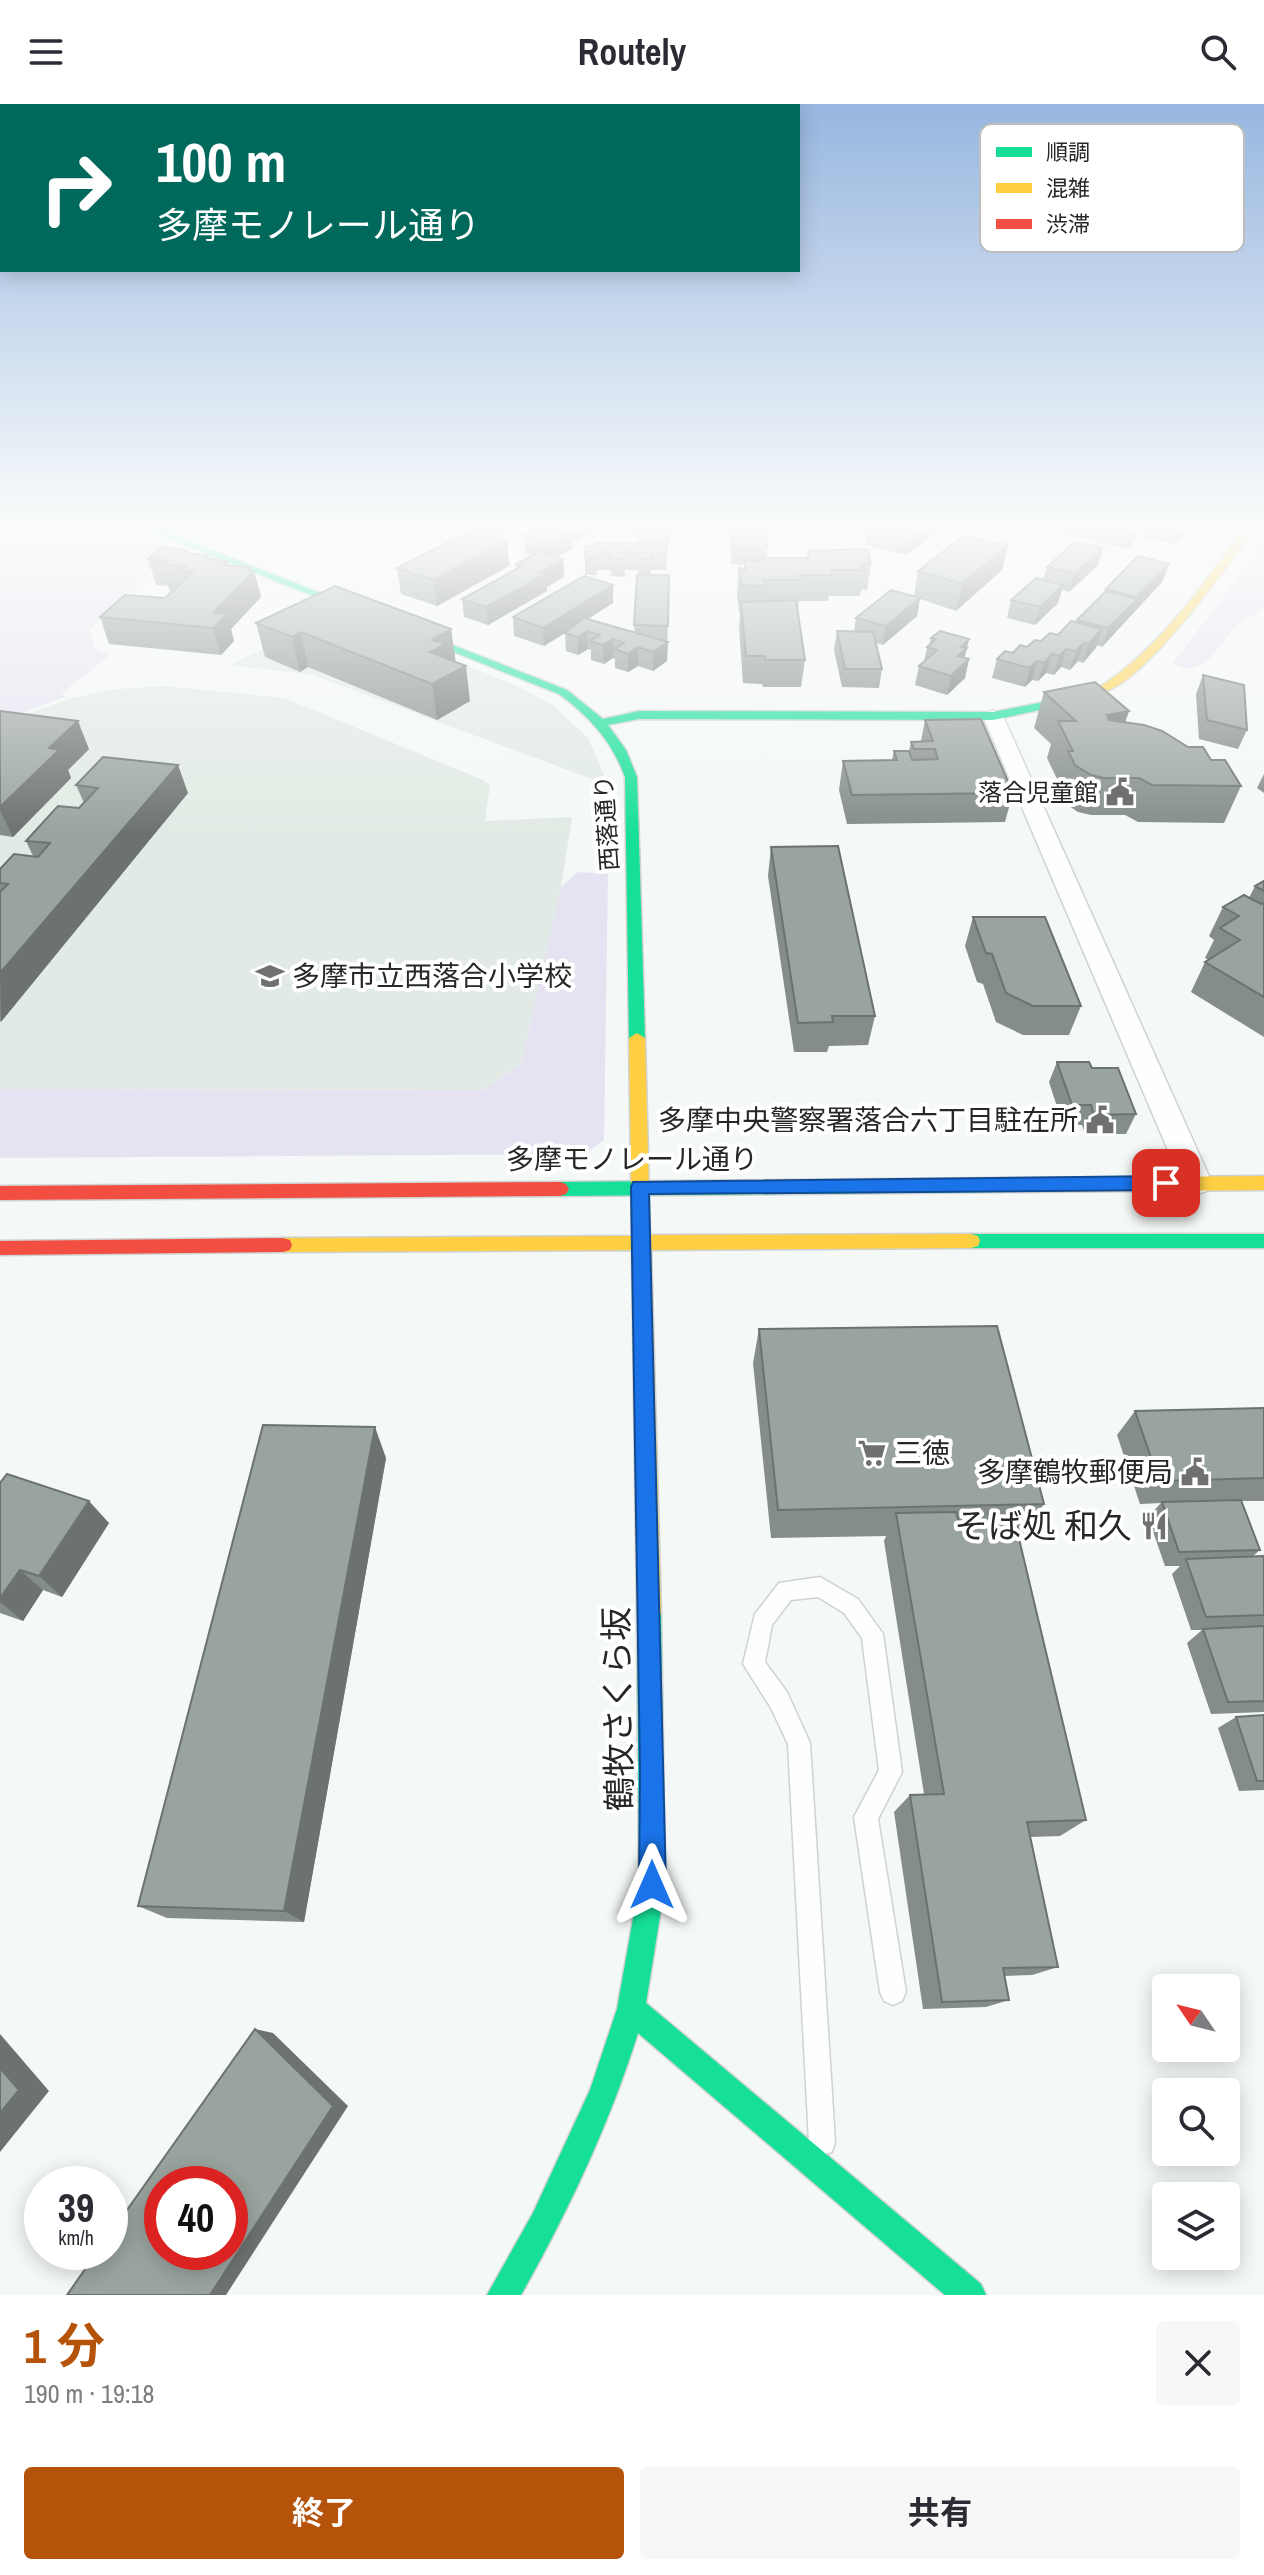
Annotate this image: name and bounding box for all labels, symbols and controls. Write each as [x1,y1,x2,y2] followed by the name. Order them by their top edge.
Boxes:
[578,28,686,76] text: Routely
[24,30,68,74] icon: menu
[1196,30,1240,74] icon: search
[156,124,286,199] text: 100 m
[980,124,1244,252] legend
[24,136,128,240] icon: right
[1046,137,1090,167] text: 順調
[1046,173,1090,203] text: 混雑
[156,201,480,249] text: 多摩モノレール通り
[1046,209,1090,239] text: 渋滞
[587,774,625,872] street label: 西落通り
[978,776,1098,808] place label: 落合児童館
[1105,777,1135,807] public building icon: 落合児童館
[292,957,572,995] place label: 多摩市立西落合小学校
[255,961,285,991] school or university icon: 多摩市立西落合小学校
[658,1101,1078,1139] place label: 多摩中央警察署落合六丁目駐在所
[1085,1105,1115,1135] public building icon: 多摩中央警察署落合六丁目駐在所
[506,1140,758,1178] street label: 多摩モノレール通り
[1132,1149,1200,1217] pin
[1144,1161,1188,1205] icon: arrive
[894,1434,950,1472] place label: 三徳
[857,1438,887,1468] supermarket icon: 三徳
[977,1453,1173,1491] place label: 多摩鶴牧郵便局
[1180,1457,1210,1487] public building icon: 多摩鶴牧郵便局
[954,1503,1132,1549] place label: そば処 和久
[1139,1511,1169,1541] restaurant icon: そば処 和久
[593,1607,643,1811] street label: 鶴牧さくら坂
[610,1843,694,1927] position arrow
[1152,1974,1240,2062] north arrow
[1152,1974,1240,2270] map controls
[1152,2078,1240,2166] button: search
[144,2166,248,2270] speed limit sign: 40
[58,2181,94,2234] text: 39
[1152,2182,1240,2270] button: layers
[58,2224,94,2251] text: km/h
[24,2313,105,2378] text: 1 分
[1156,2321,1240,2405] button: close
[24,2376,154,2411] text: 190 m · 19:18
[24,2467,624,2559] button: 終了
[640,2467,1240,2559] button: 共有

